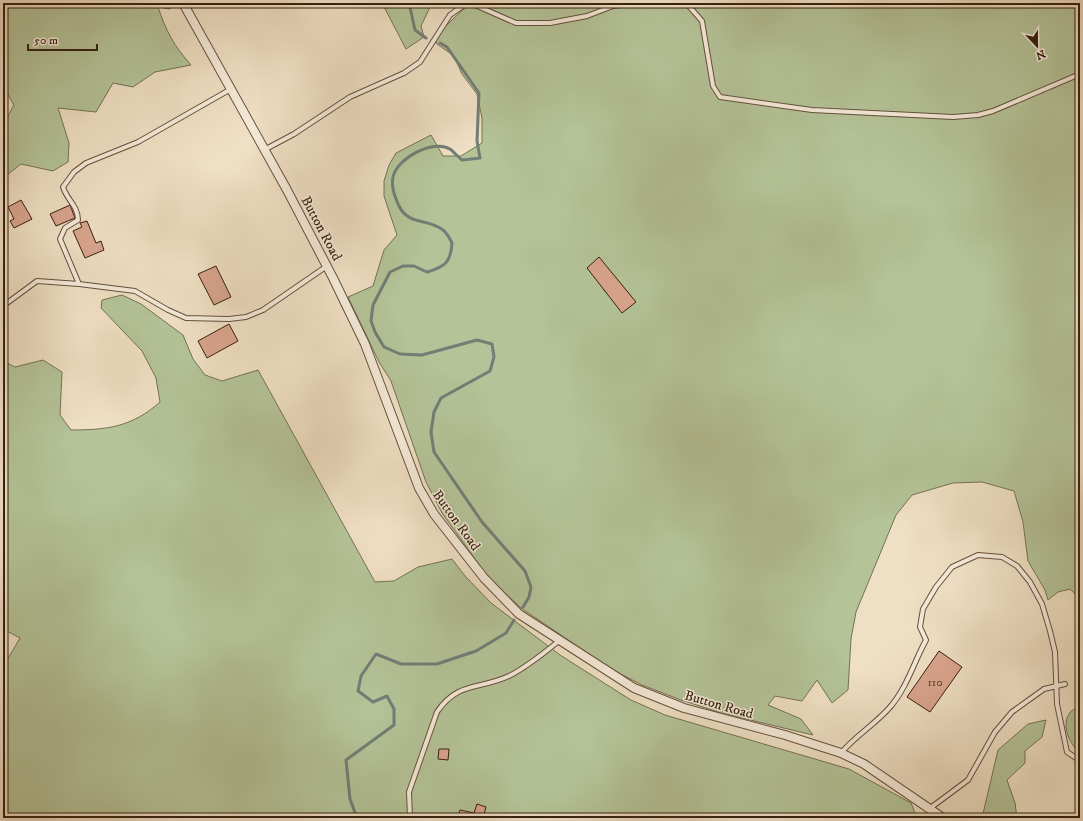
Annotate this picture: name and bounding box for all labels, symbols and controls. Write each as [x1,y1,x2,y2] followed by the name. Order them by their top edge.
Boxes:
[28,26,97,52] scale bar
[1017,26,1057,66] north arrow
[34,33,58,48] text: 50 m
[1034,46,1047,63] text: N
[297,193,346,264] street label: Button Road
[428,487,484,554] street label: Button Road
[927,675,943,690] house number: 110
[682,687,755,723] street label: Button Road

